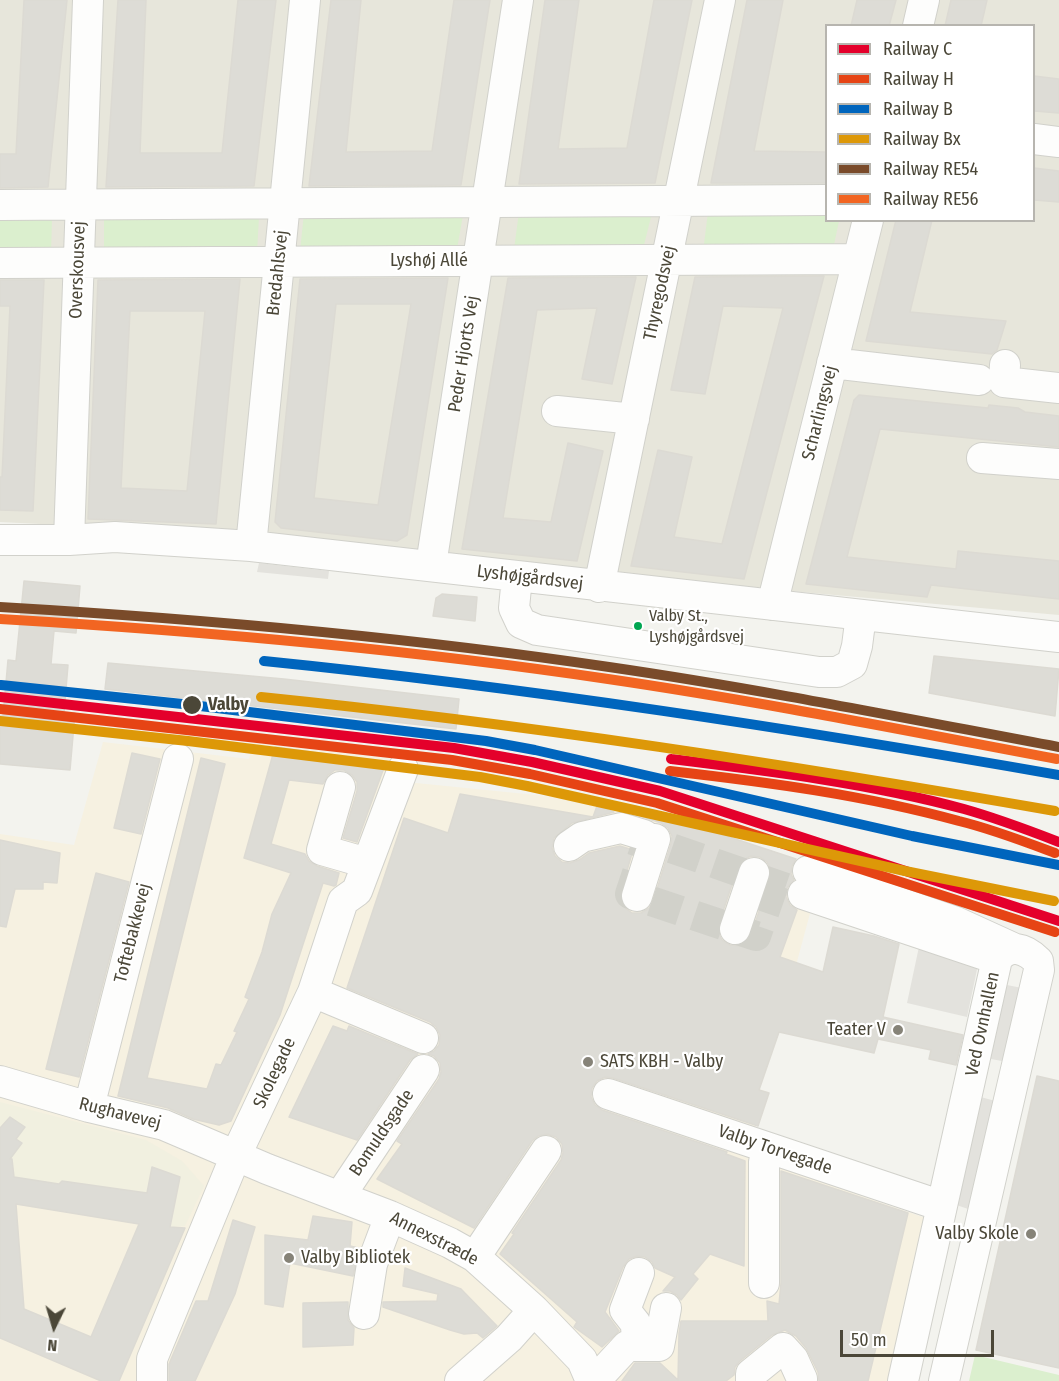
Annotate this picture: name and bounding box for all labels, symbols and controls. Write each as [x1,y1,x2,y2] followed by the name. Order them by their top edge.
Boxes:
[825,24,1035,222] legend
[883,38,952,60] text: Railway C
[883,68,954,90] text: Railway H
[883,98,953,120] text: Railway B
[883,128,961,150] text: Railway Bx
[883,158,978,180] text: Railway RE54
[883,188,979,210] text: Railway RE56
[66,221,90,319] street label: Overskousvej
[263,229,293,317] street label: Bredahlsvej
[639,244,681,342] street label: Thyregodsvej
[390,250,468,272] street label: Lyshøj Allé
[444,294,484,414] street label: Peder Hjorts Vej
[798,363,842,463] street label: Scharlingsvej
[476,561,584,595] street label: Lyshøjgårdsvej
[649,607,744,645] place label: Valby St., Lyshøjgårdsvej
[632,620,644,632] marker: Valby St., Lyshøjgårdsvej
[181,694,203,716] marker: Valby
[208,694,249,716] place label: Valby
[110,881,156,985] street label: Toftebakkevej
[961,970,1005,1078] street label: Ved Ovnhallen
[827,1019,886,1041] place label: Teater V
[891,1023,905,1037] marker: Teater V
[249,1034,301,1112] street label: Skolegade
[600,1051,723,1073] place label: SATS KBH - Valby
[581,1055,595,1069] marker: SATS KBH - Valby
[345,1085,419,1181] street label: Bomuldsgade
[77,1093,163,1135] street label: Rughavevej
[715,1120,835,1180] street label: Valby Torvegade
[386,1207,482,1271] street label: Annexstræde
[935,1223,1019,1245] place label: Valby Skole
[1024,1227,1038,1241] marker: Valby Skole
[301,1247,410,1269] place label: Valby Bibliotek
[282,1251,296,1265] marker: Valby Bibliotek
[24,1297,84,1357] north arrow
[843,1318,998,1356] scale bar
[851,1329,887,1351] text: 50 m
[47,1336,58,1355] text: N

